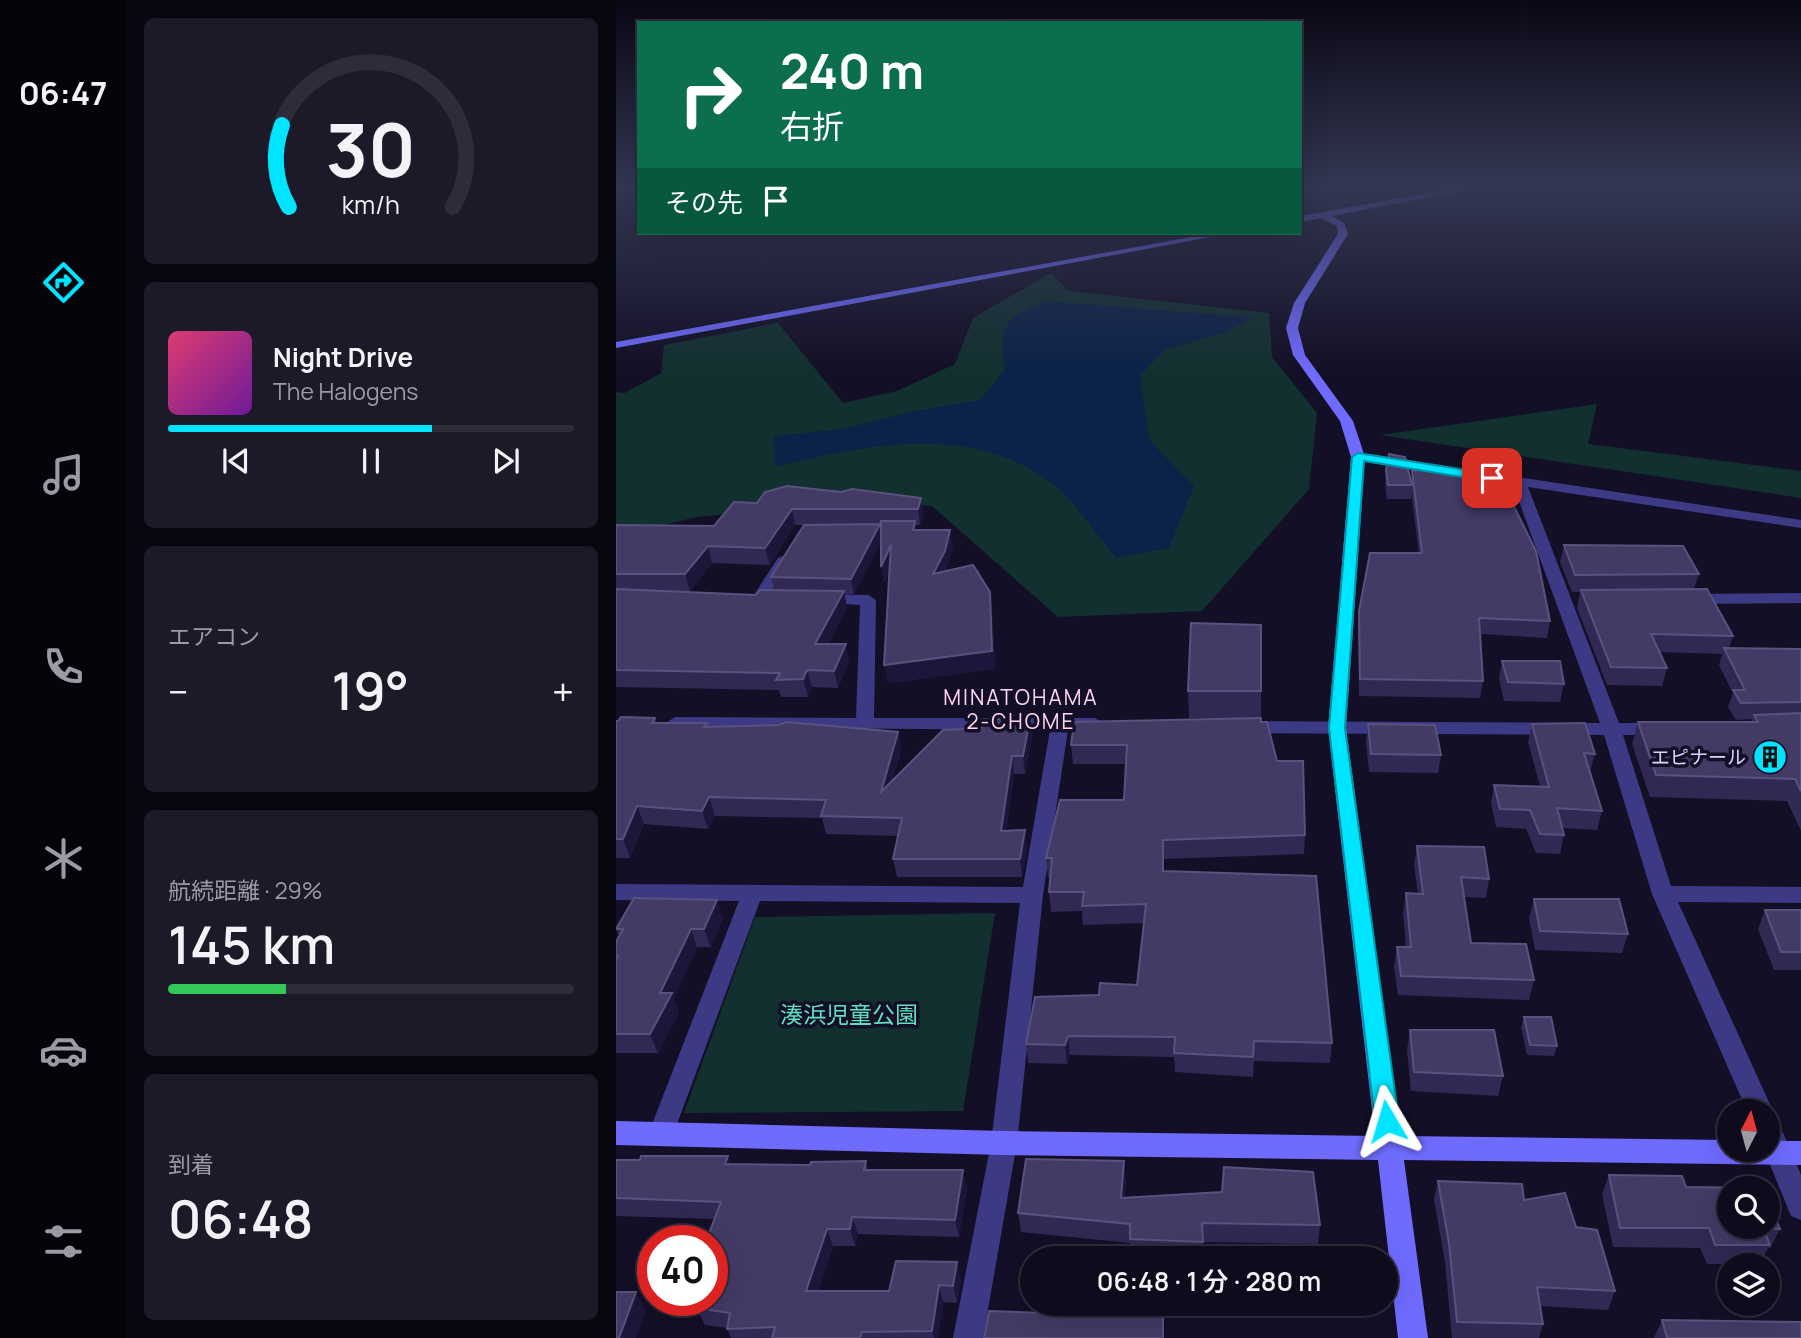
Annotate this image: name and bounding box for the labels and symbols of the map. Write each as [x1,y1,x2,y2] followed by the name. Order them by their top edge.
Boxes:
[1462,448,1522,508] pin
[943,683,1099,735] district label: MINATOHAMA 2-CHOME
[1751,738,1789,776] building icon: エピナール
[1651,744,1746,770] place label: エピナール
[780,998,918,1030] park label: 湊浜児童公園
[1350,1084,1424,1158] position arrow
[1717,1099,1780,1162] north arrow
[637,1225,728,1316] speed limit sign: 40

